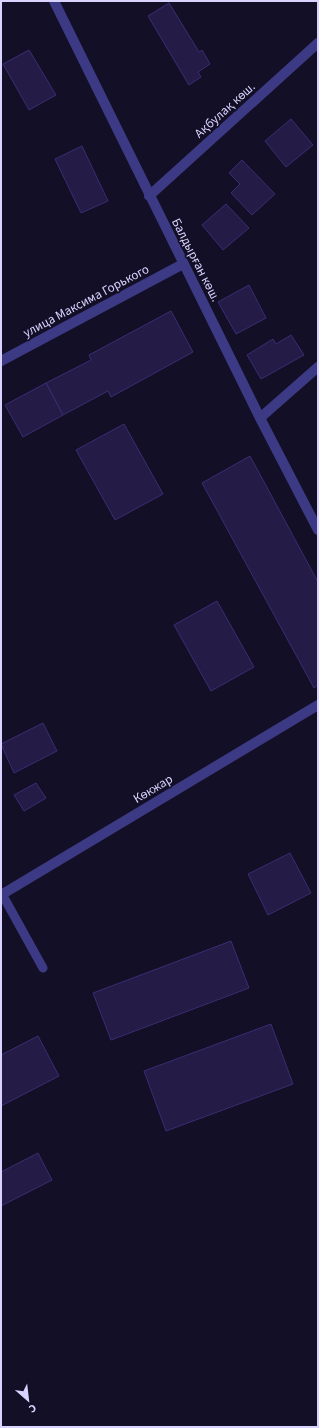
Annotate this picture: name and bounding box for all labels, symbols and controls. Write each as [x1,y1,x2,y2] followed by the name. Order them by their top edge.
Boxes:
[191,78,259,142] street label: Ақбулақ көш.
[167,215,225,305] street label: Балдырған көш.
[20,260,152,342] street label: улица Максима Горького
[130,770,176,808] street label: Көкжар
[8,1380,48,1420] north arrow
[26,1400,39,1417] text: С

